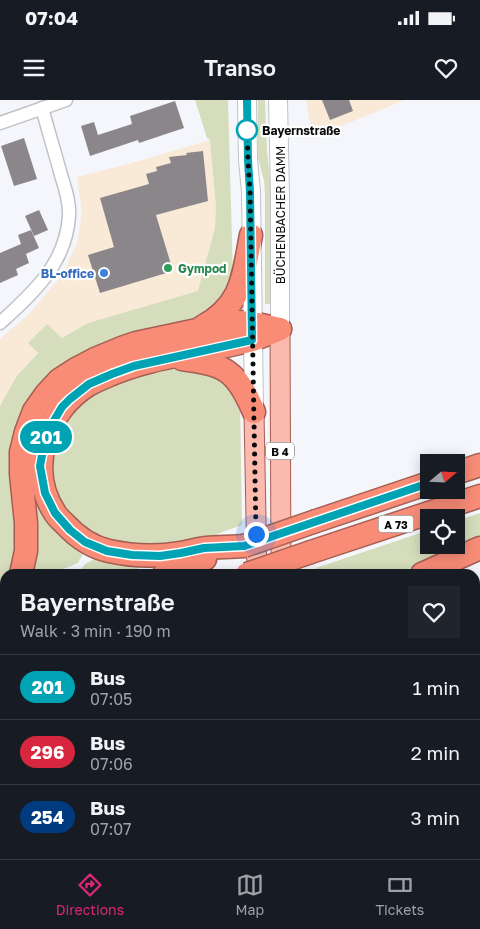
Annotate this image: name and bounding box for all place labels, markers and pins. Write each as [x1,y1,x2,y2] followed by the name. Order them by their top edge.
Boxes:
[236,119,258,141] marker: Bayernstraße
[262,123,340,138] place label: Bayernstraße
[178,261,226,276] place label: Gympod
[162,262,174,274] marker: Gympod
[41,266,94,281] place label: BL-office
[98,267,110,279] marker: BL-office

